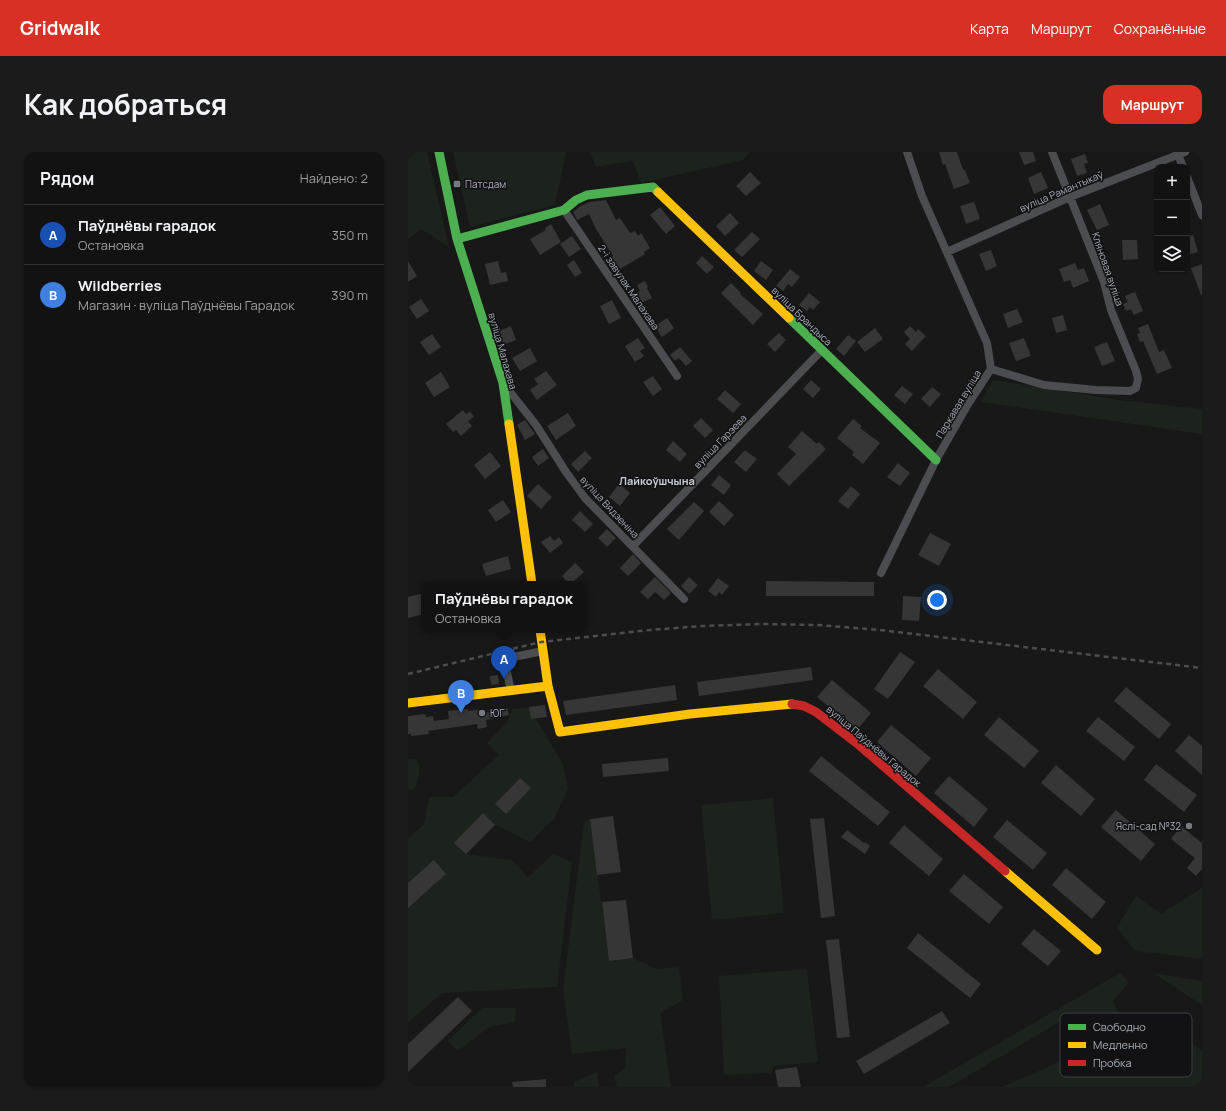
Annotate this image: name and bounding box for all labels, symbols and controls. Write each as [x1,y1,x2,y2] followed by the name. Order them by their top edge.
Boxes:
[20,15,100,41] text: Gridwalk
[970,19,1009,38] text: Карта
[1031,19,1092,38] text: Маршрут
[1114,19,1206,38] text: Сохранённые
[24,85,227,123] text: Как добраться
[1103,85,1202,124] button: Маршрут
[1154,164,1190,272] map controls
[1154,164,1190,200] button: +
[40,167,94,190] text: Рядом
[1017,167,1106,215] street label: вуліца Рамантыкаў
[300,169,368,187] text: Найдено: 2
[465,177,506,191] place label: Патсдам
[452,179,462,189] marker: Патсдам
[1154,200,1190,236] button: −
[78,215,216,236] text: Паўднёвы гарадок
[49,226,57,244] text: A
[332,226,368,244] text: 350 m
[1089,230,1127,308] street label: Кляновая вуліца
[78,236,144,254] text: Остановка
[1154,236,1190,272] button: layers
[595,241,663,333] street label: 2-і завулак Малахава
[78,275,162,296] text: Wildberries
[769,283,835,349] street label: вуліца Брандыса
[49,286,57,304] text: B
[331,286,368,304] text: 390 m
[78,296,295,314] text: Магазин · вуліца Паўднёвы Гарадок
[485,311,521,391] street label: вуліца Малахава
[932,367,984,441] street label: Паркавая вуліца
[690,411,750,471] street label: вуліца Гарэева
[577,473,643,541] street label: вуліца Вядзеніна
[619,473,695,488] district label: Лайкоўшчына
[421,581,587,633] popup
[435,588,573,609] text: Паўднёвы гарадок
[927,590,947,610] your location
[435,609,501,627] text: Остановка
[491,646,517,679] pin: A
[448,680,474,713] pin: B
[824,702,925,791] street label: вуліца Паўднёвы Гарадок
[490,706,505,720] place label: ЮГ
[477,708,487,718] marker: ЮГ
[1116,819,1181,833] place label: Яслі-сад №32
[1184,821,1194,831] marker: Яслі-сад №32
[1060,1013,1192,1077] legend
[1093,1019,1146,1034] text: Свободно
[1093,1037,1148,1052] text: Медленно
[1093,1055,1132,1070] text: Пробка

